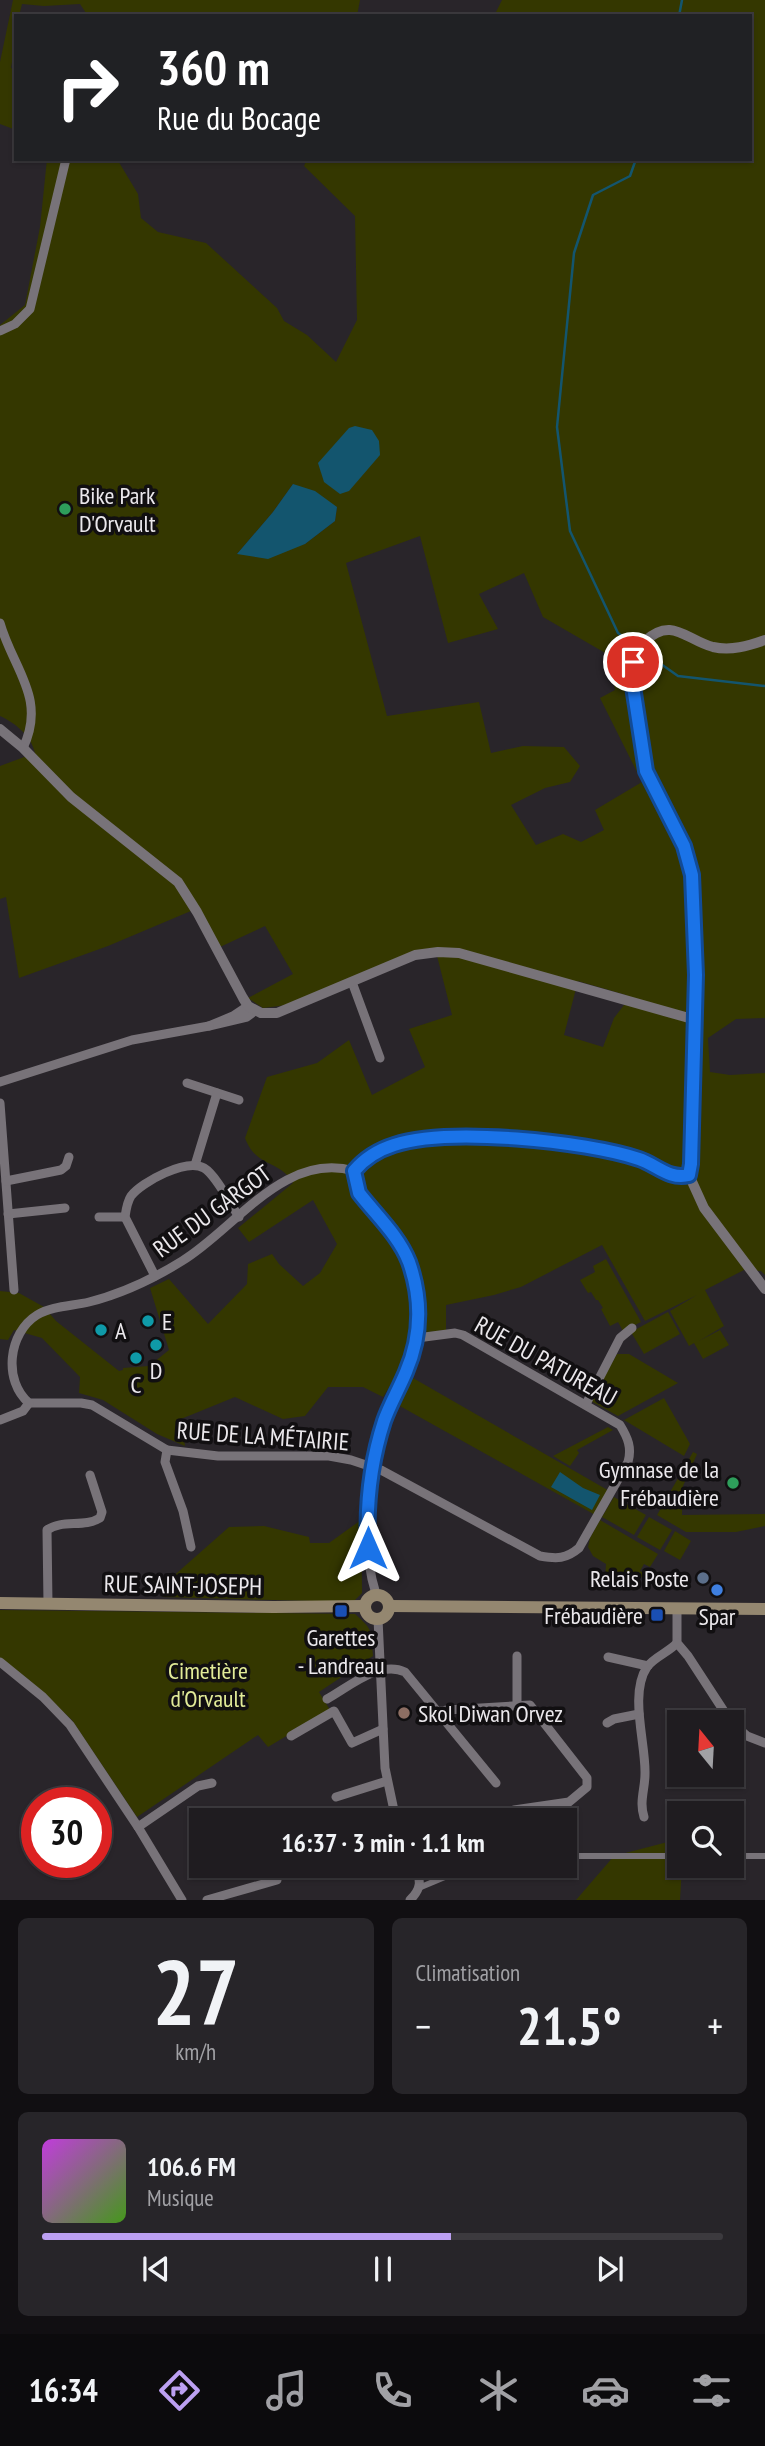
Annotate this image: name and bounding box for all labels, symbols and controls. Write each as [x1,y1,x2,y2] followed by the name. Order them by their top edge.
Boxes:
[157,35,270,99] text: 360 m
[42,42,133,133] icon: right
[157,97,321,139] text: Rue du Bocage
[79,480,156,539] place label: Bike Park D'Orvault
[57,501,73,517] marker: Bike Park D'Orvault
[603,632,663,692] pin
[614,643,652,681] icon: arrive
[147,1158,277,1264] street label: RUE DU GARGOT
[162,1306,172,1337] place label: E
[469,1309,623,1413] street label: RUE DU PATUREAU
[140,1313,156,1329] marker: E
[115,1315,127,1346] place label: A
[93,1322,109,1338] marker: A
[148,1337,164,1353] marker: D
[128,1350,144,1366] marker: C
[150,1355,162,1386] place label: D
[131,1369,142,1400] place label: C
[176,1415,350,1457] street label: RUE DE LA MÉTAIRIE
[599,1454,719,1513] place label: Gymnase de la Frébaudière
[725,1475,741,1491] marker: Gymnase de la Frébaudière
[331,1511,405,1585] position arrow
[590,1563,689,1594] place label: Relais Poste
[104,1568,262,1602] street label: RUE SAINT-JOSEPH
[695,1570,711,1586] marker: Relais Poste
[709,1582,725,1598] marker: Spar
[544,1600,643,1631] place label: Frébaudière
[699,1601,736,1632] place label: Spar
[333,1603,349,1619] marker: Garettes - Landreau
[649,1607,665,1623] marker: Frébaudière
[297,1622,385,1681] place label: Garettes - Landreau
[168,1655,248,1714] park label: Cimetière d'Orvault
[418,1698,563,1729] place label: Skol Diwan Orvez
[396,1705,412,1721] marker: Skol Diwan Orvez
[667,1710,744,1787] north arrow
[667,1710,744,1878] map controls
[21,1787,112,1878] speed limit sign: 30
[667,1801,744,1878] button: search
[281,1826,485,1859] text: 16:37 · 3 min · 1.1 km
[152,1932,239,2050] text: 27
[416,1958,520,1987] text: Climatisation
[517,1992,622,2059] text: 21.5°
[416,2001,431,2050] text: −
[707,2001,723,2050] text: +
[175,2037,216,2066] text: km/h
[147,2150,236,2183] text: 106.6 FM
[147,2183,214,2212] text: Musique
[137,2250,175,2288] icon: previous
[364,2250,402,2288] icon: pause
[591,2250,629,2288] icon: next
[155,2366,204,2415] icon: directions
[262,2366,311,2415] icon: music
[368,2366,417,2415] icon: phone
[474,2366,523,2415] icon: climate
[581,2366,630,2415] icon: car
[687,2366,736,2415] icon: filters
[29,2369,98,2411] text: 16:34

